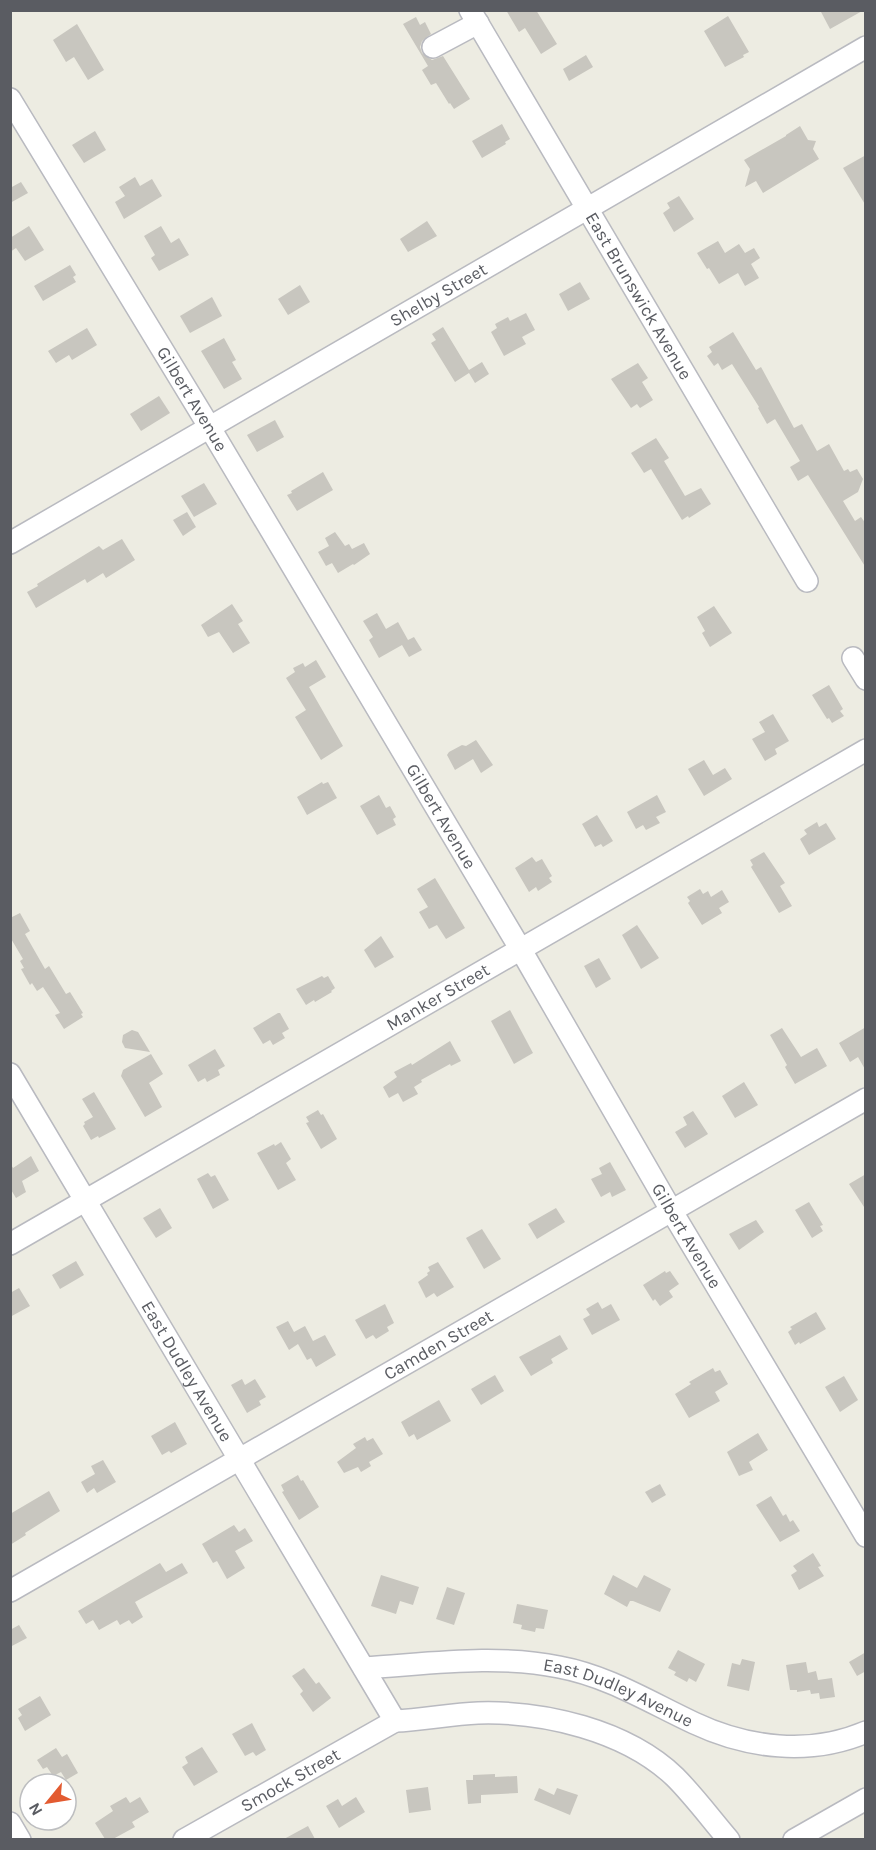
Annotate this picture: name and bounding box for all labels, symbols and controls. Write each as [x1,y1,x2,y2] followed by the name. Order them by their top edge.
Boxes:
[581,208,697,384] street label: East Brunswick Avenue
[386,258,491,332] street label: Shelby Street
[152,342,232,455] street label: Gilbert Avenue
[401,760,481,873] street label: Gilbert Avenue
[382,959,494,1036] street label: Manker Street
[647,1179,726,1293] street label: Gilbert Avenue
[136,1297,237,1446] street label: East Dudley Avenue
[380,1305,497,1385] street label: Camden Street
[542,1653,697,1732] street label: East Dudley Avenue
[237,1743,344,1817] street label: Smock Street
[18,1772,78,1832] north arrow
[24,1800,47,1819] text: N

